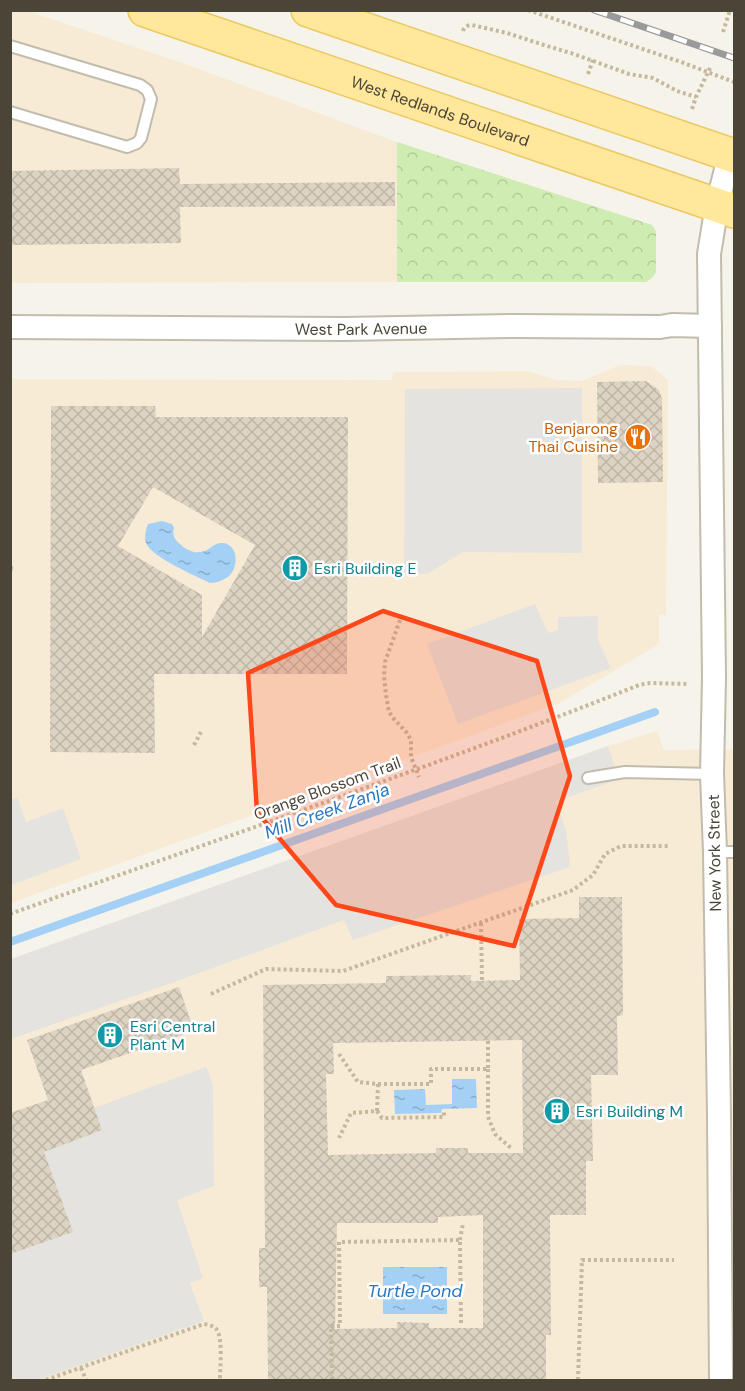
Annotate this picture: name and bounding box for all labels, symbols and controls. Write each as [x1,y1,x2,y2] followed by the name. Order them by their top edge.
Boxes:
[348,71,532,151] street label: West Redlands Boulevard
[295,318,427,340] street label: West Park Avenue
[528,418,618,457] place label: Benjarong Thai Cuisine
[623,422,653,452] restaurant icon: Benjarong Thai Cuisine
[280,553,310,583] building icon: Esri Building E
[314,558,417,579] place label: Esri Building E
[251,752,404,825] street label: Orange Blossom Trail
[261,777,393,845] water label: Mill Creek Zanja
[703,794,726,912] street label: New York Street
[130,1016,215,1055] place label: Esri Central Plant M
[95,1020,125,1050] building icon: Esri Central Plant M
[542,1096,572,1126] building icon: Esri Building M
[576,1101,683,1122] place label: Esri Building M
[368,1279,463,1303] water label: Turtle Pond

